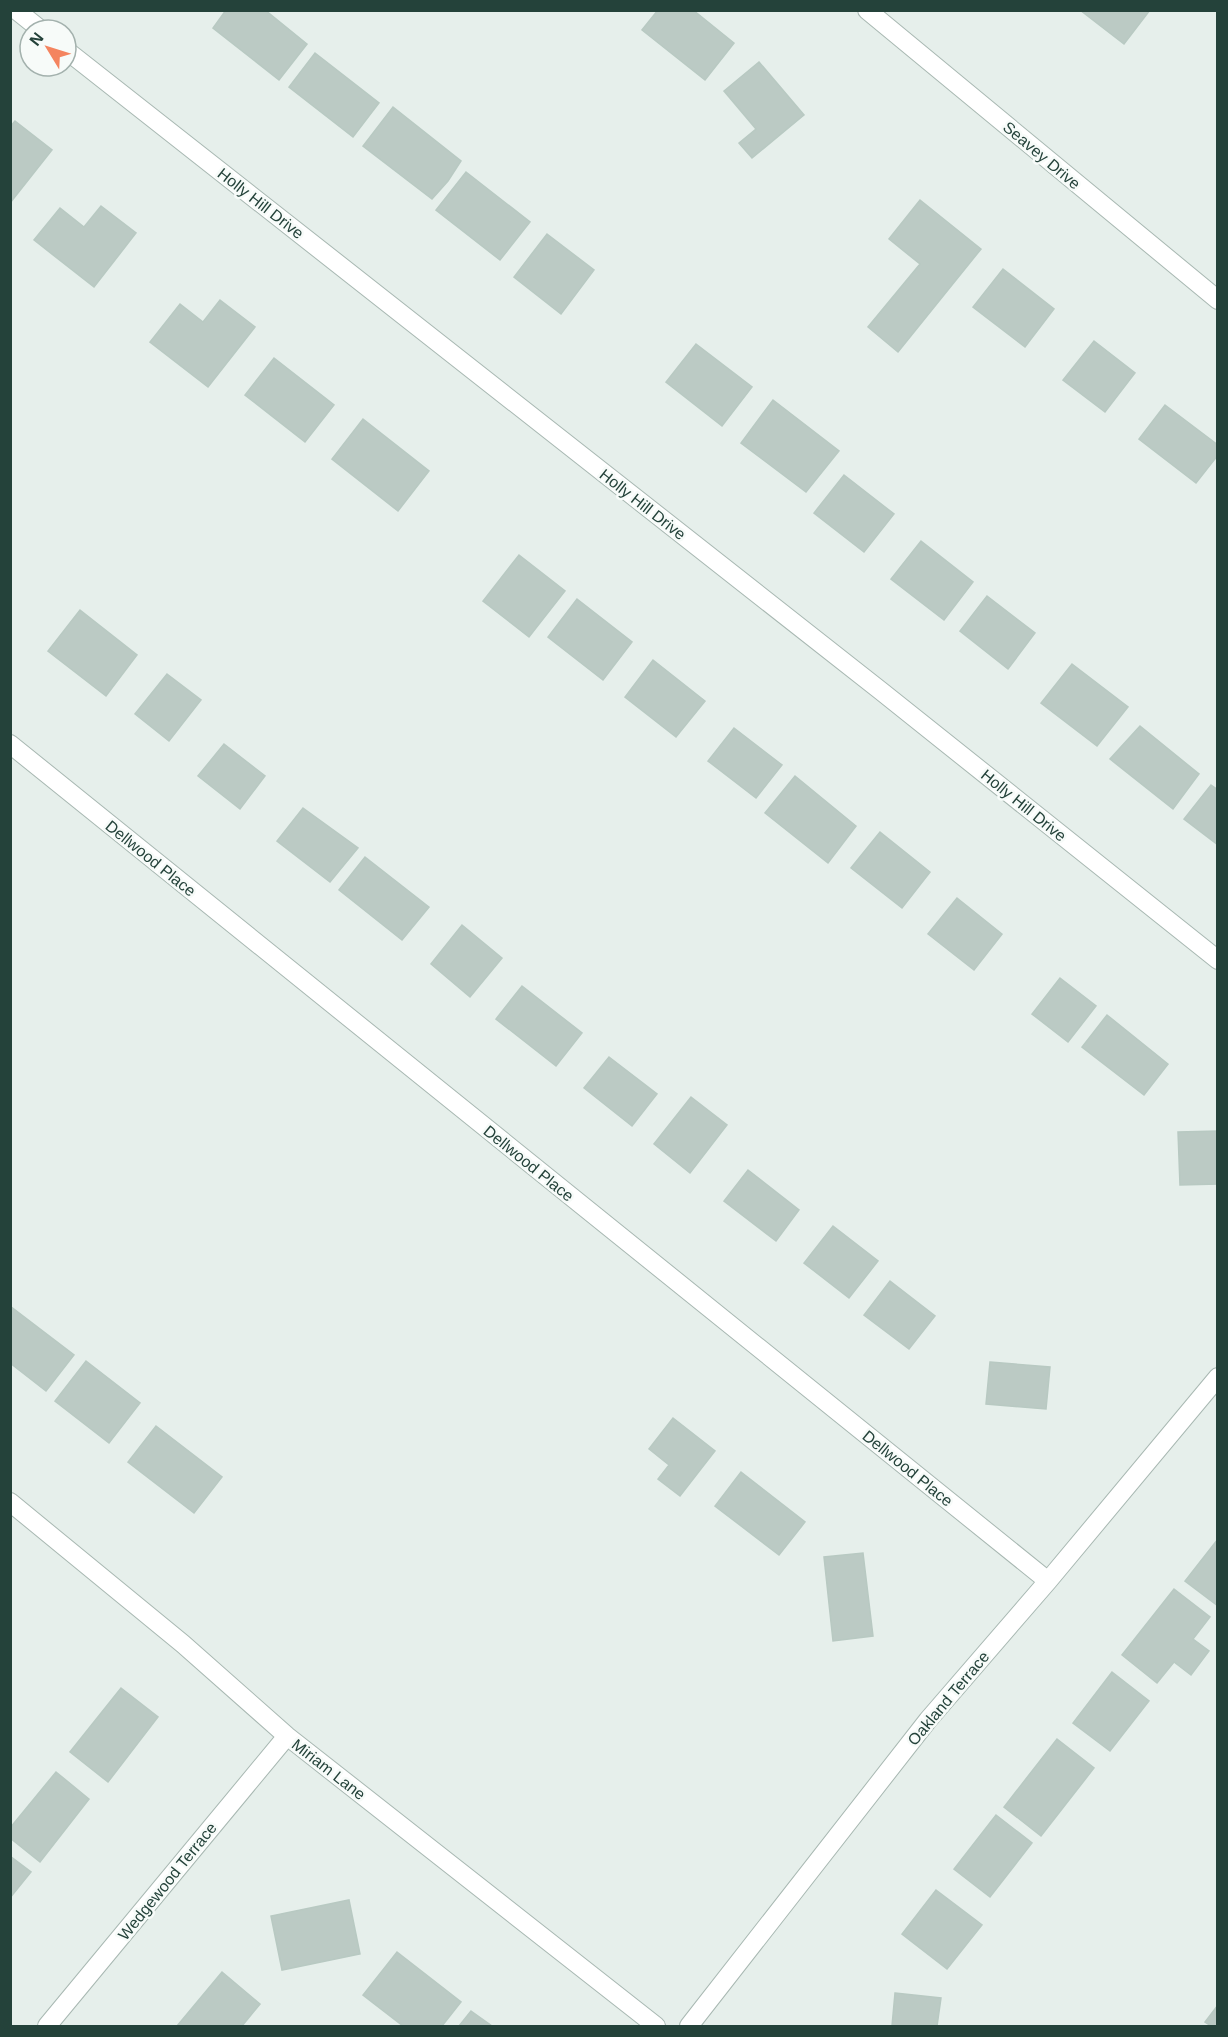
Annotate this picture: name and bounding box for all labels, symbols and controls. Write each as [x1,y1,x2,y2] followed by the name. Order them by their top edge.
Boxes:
[18,18,78,78] north arrow
[26,29,47,49] text: N
[1000,118,1084,193] street label: Seavey Drive
[214,165,307,242] street label: Holly Hill Drive
[596,466,689,543] street label: Holly Hill Drive
[978,766,1070,845] street label: Holly Hill Drive
[102,817,199,900] street label: Dellwood Place
[480,1122,577,1205] street label: Dellwood Place
[859,1427,956,1510] street label: Dellwood Place
[904,1648,993,1749] street label: Oakland Terrace
[289,1736,369,1803] street label: Miriam Lane
[115,1819,220,1943] street label: Wedgewood Terrace

